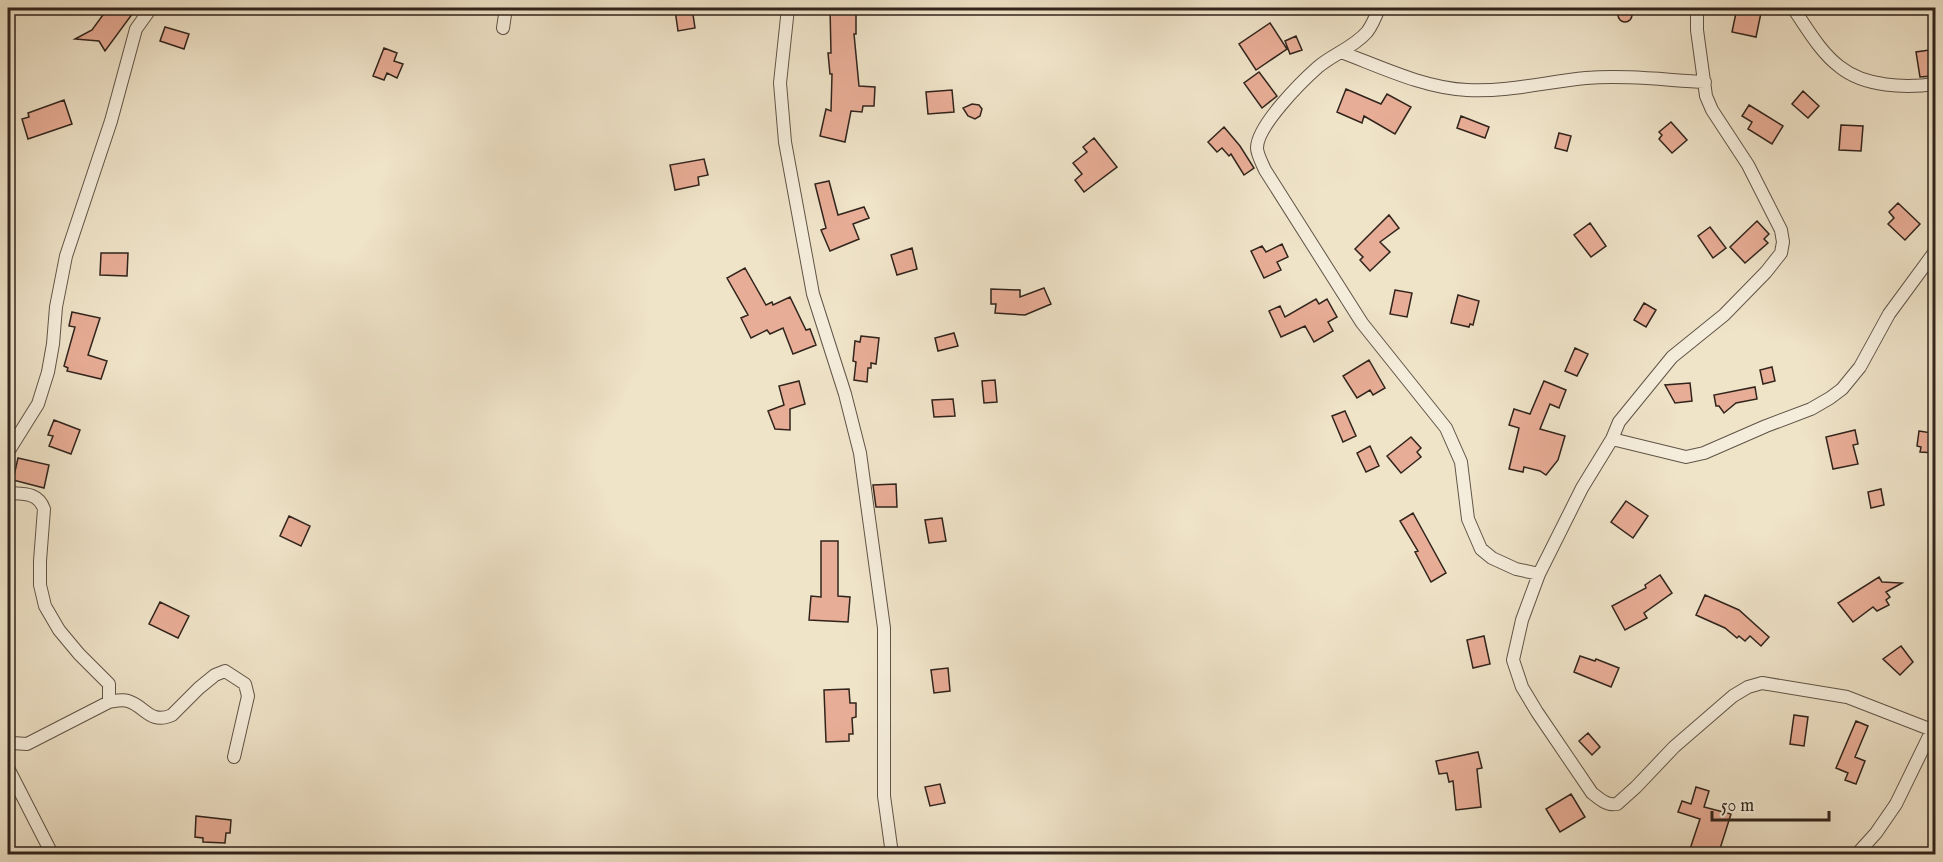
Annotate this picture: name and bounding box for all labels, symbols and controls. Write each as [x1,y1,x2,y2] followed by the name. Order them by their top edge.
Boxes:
[1712,784,1829,822] scale bar
[1721,795,1754,818] text: 50 m

